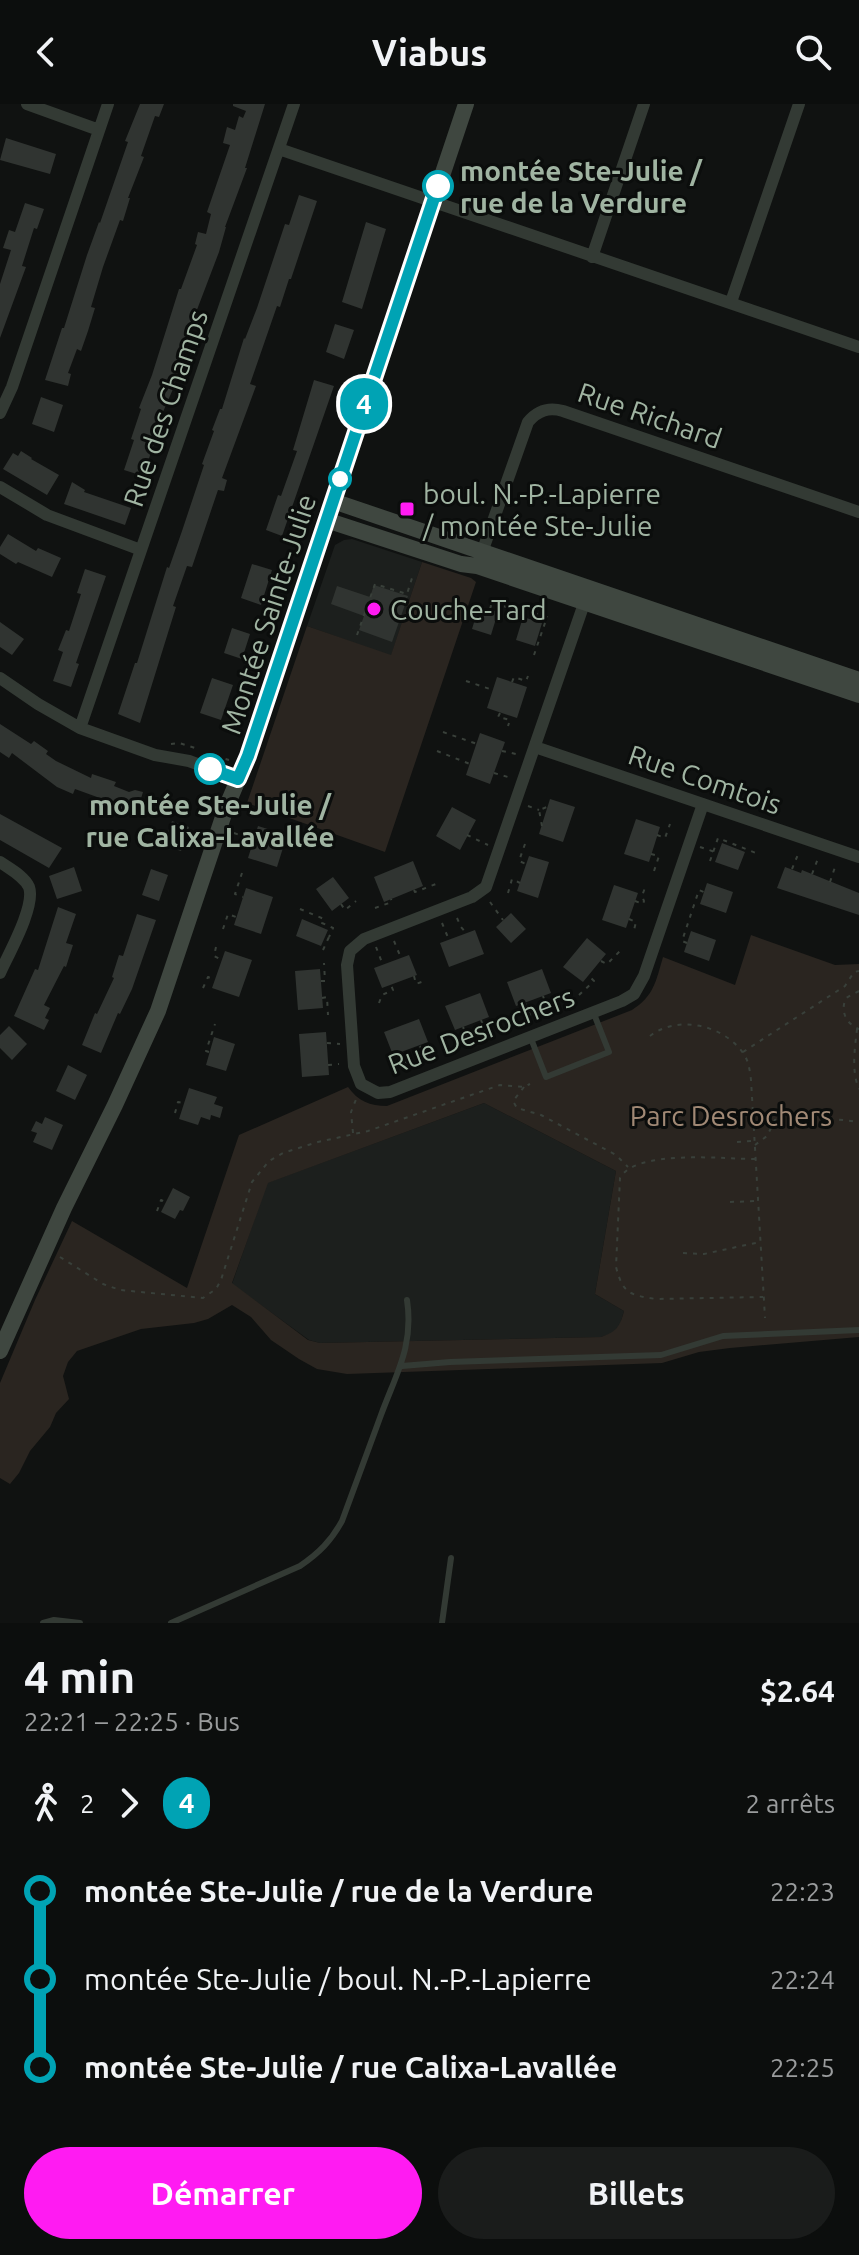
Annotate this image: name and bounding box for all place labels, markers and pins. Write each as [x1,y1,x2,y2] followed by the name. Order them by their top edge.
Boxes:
[460,155,703,218] place label: montée Ste-Julie / rue de la Verdure
[423,171,453,201] marker: montée Ste-Julie / rue de la Verdure
[329,468,351,490] unlabelled marker
[422,478,661,541] place label: boul. N.-P.-Lapierre / montée Ste-Julie
[398,500,416,518] marker: boul. N.-P.-Lapierre / montée Ste-Julie
[390,594,547,625] place label: Couche-Tard
[365,600,383,618] marker: Couche-Tard
[195,754,225,784] marker: montée Ste-Julie / rue Calixa-Lavallée
[85,789,335,852] place label: montée Ste-Julie / rue Calixa-Lavallée

